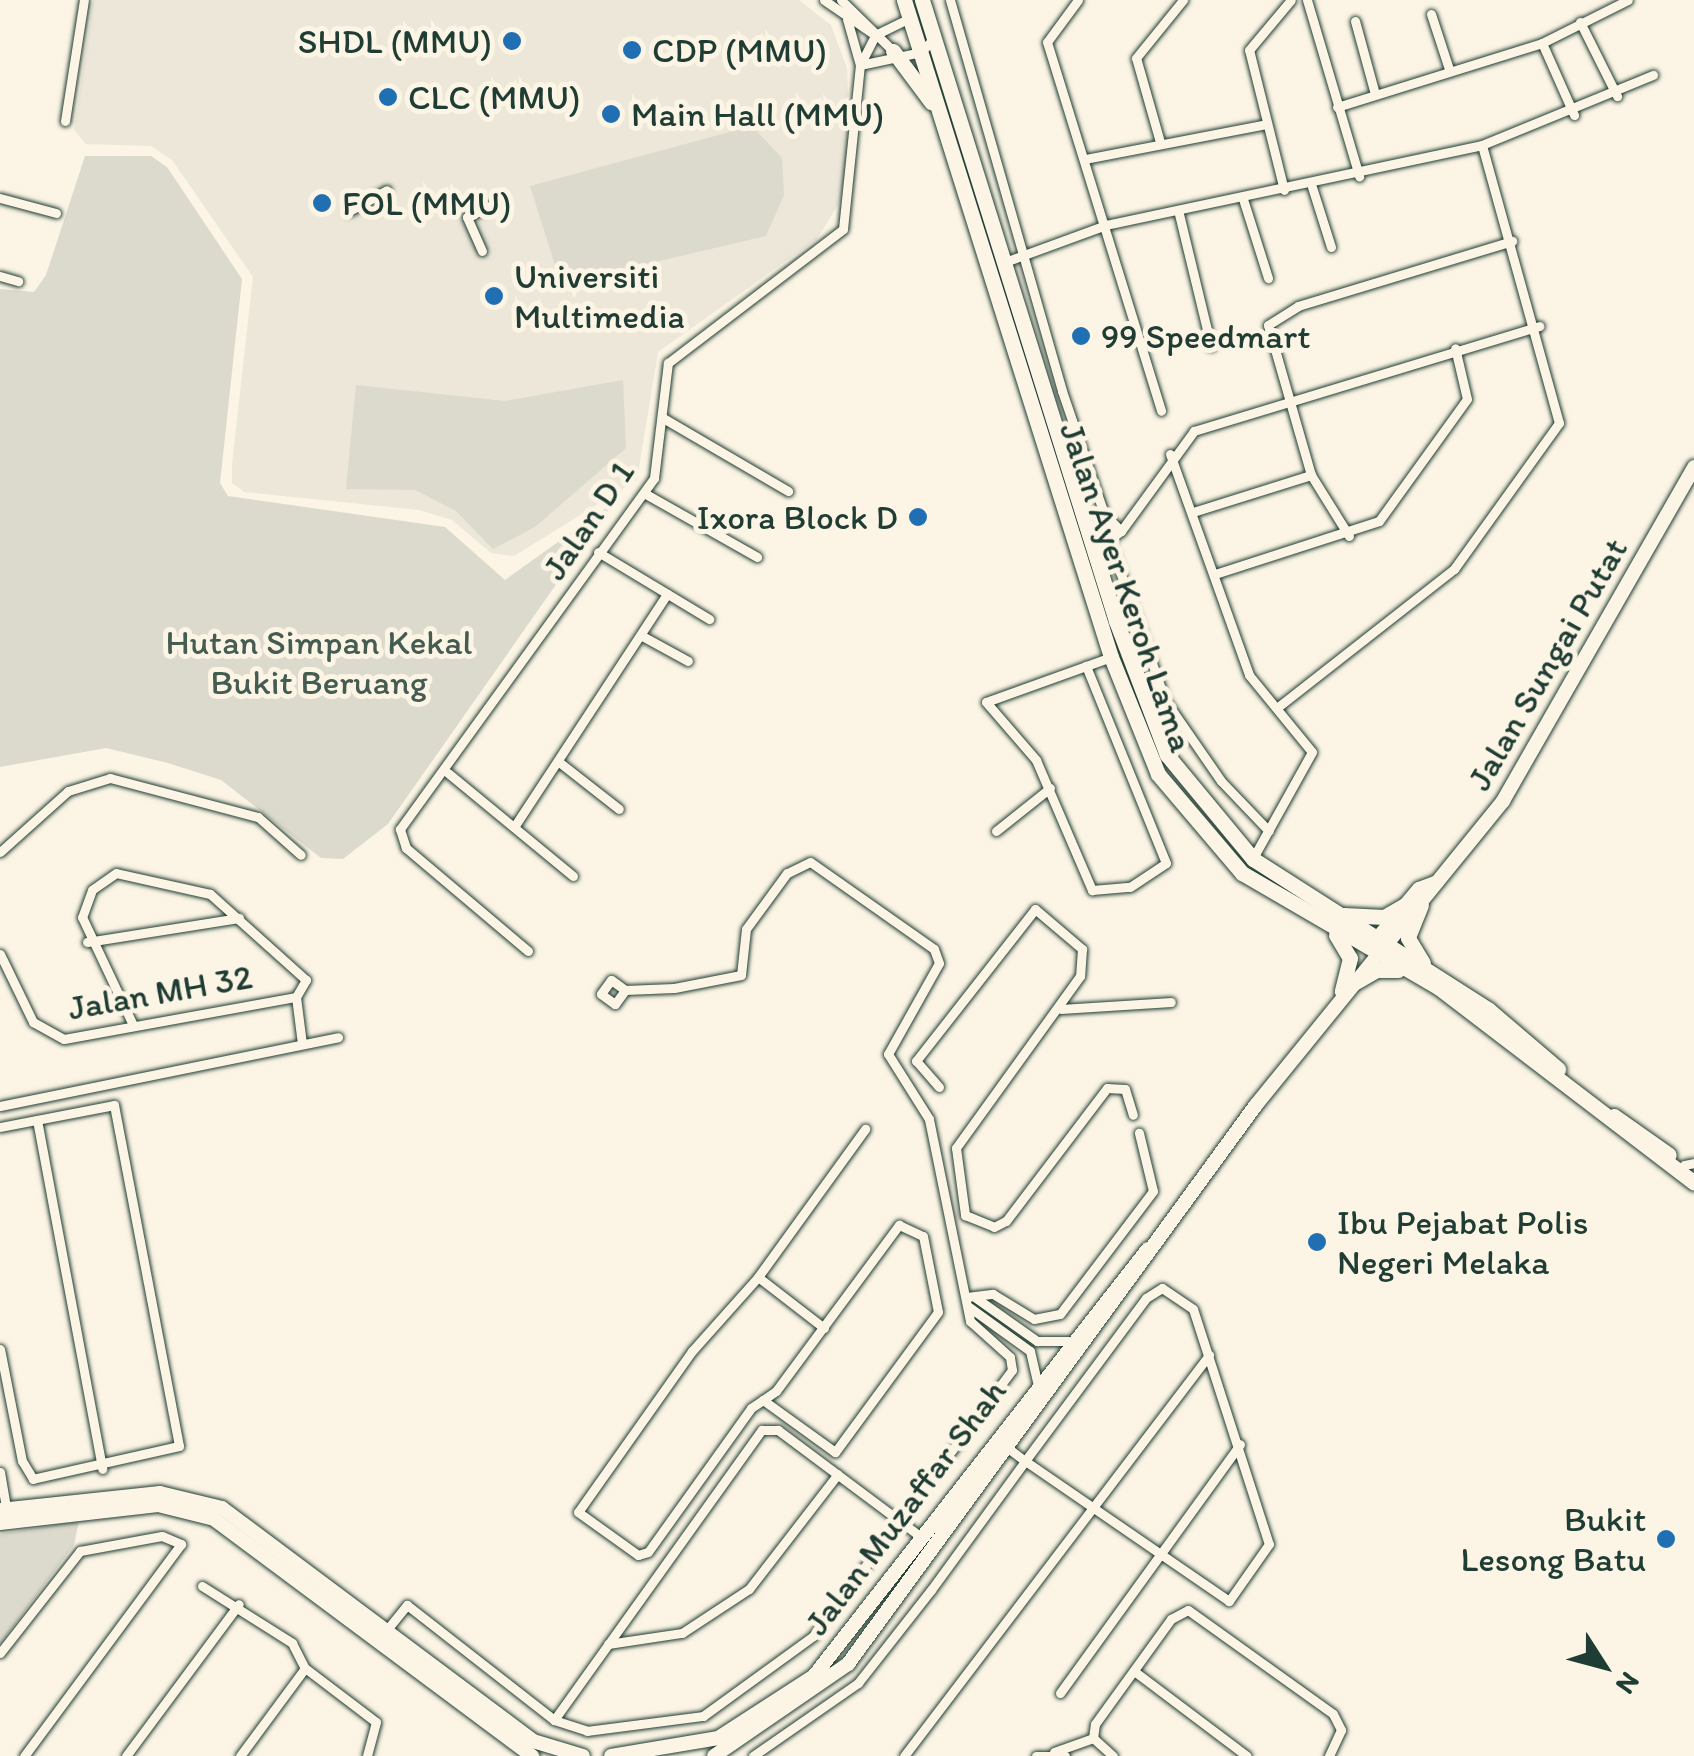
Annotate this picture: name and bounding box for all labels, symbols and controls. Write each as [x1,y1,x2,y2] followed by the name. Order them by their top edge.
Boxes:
[298,20,492,62] place label: SHDL (MMU)
[652,29,827,71] place label: CDP (MMU)
[501,30,523,52] marker: SHDL (MMU)
[621,39,643,61] marker: CDP (MMU)
[408,76,580,118] place label: CLC (MMU)
[377,86,399,108] marker: CLC (MMU)
[631,93,885,135] place label: Main Hall (MMU)
[600,103,622,125] marker: Main Hall (MMU)
[342,182,512,224] place label: FOL (MMU)
[311,192,333,214] marker: FOL (MMU)
[514,255,685,337] place label: Universiti Multimedia
[483,285,505,307] marker: Universiti Multimedia
[1101,315,1310,357] place label: 99 Speedmart
[1070,325,1092,347] marker: 99 Speedmart
[1051,418,1203,756] street label: Jalan Ayer Keroh Lama
[533,452,643,588] street label: Jalan D 1
[696,496,898,538] place label: Ixora Block D
[907,506,929,528] marker: Ixora Block D
[1458,532,1636,796] street label: Jalan Sungai Putat
[167,621,471,703] park label: Hutan Simpan Kekal Bukit Beruang
[65,955,255,1029] street label: Jalan MH 32
[1337,1201,1586,1283] place label: Ibu Pejabat Polis Negeri Melaka
[1306,1231,1328,1253] marker: Ibu Pejabat Polis Negeri Melaka
[796,1371,1014,1643] street label: Jalan Muzaffar Shah
[1461,1498,1646,1580] place label: Bukit Lesong Batu
[1655,1528,1677,1550] marker: Bukit Lesong Batu
[1554,1616,1654,1716] north arrow
[1609,1666,1648,1701] text: N

